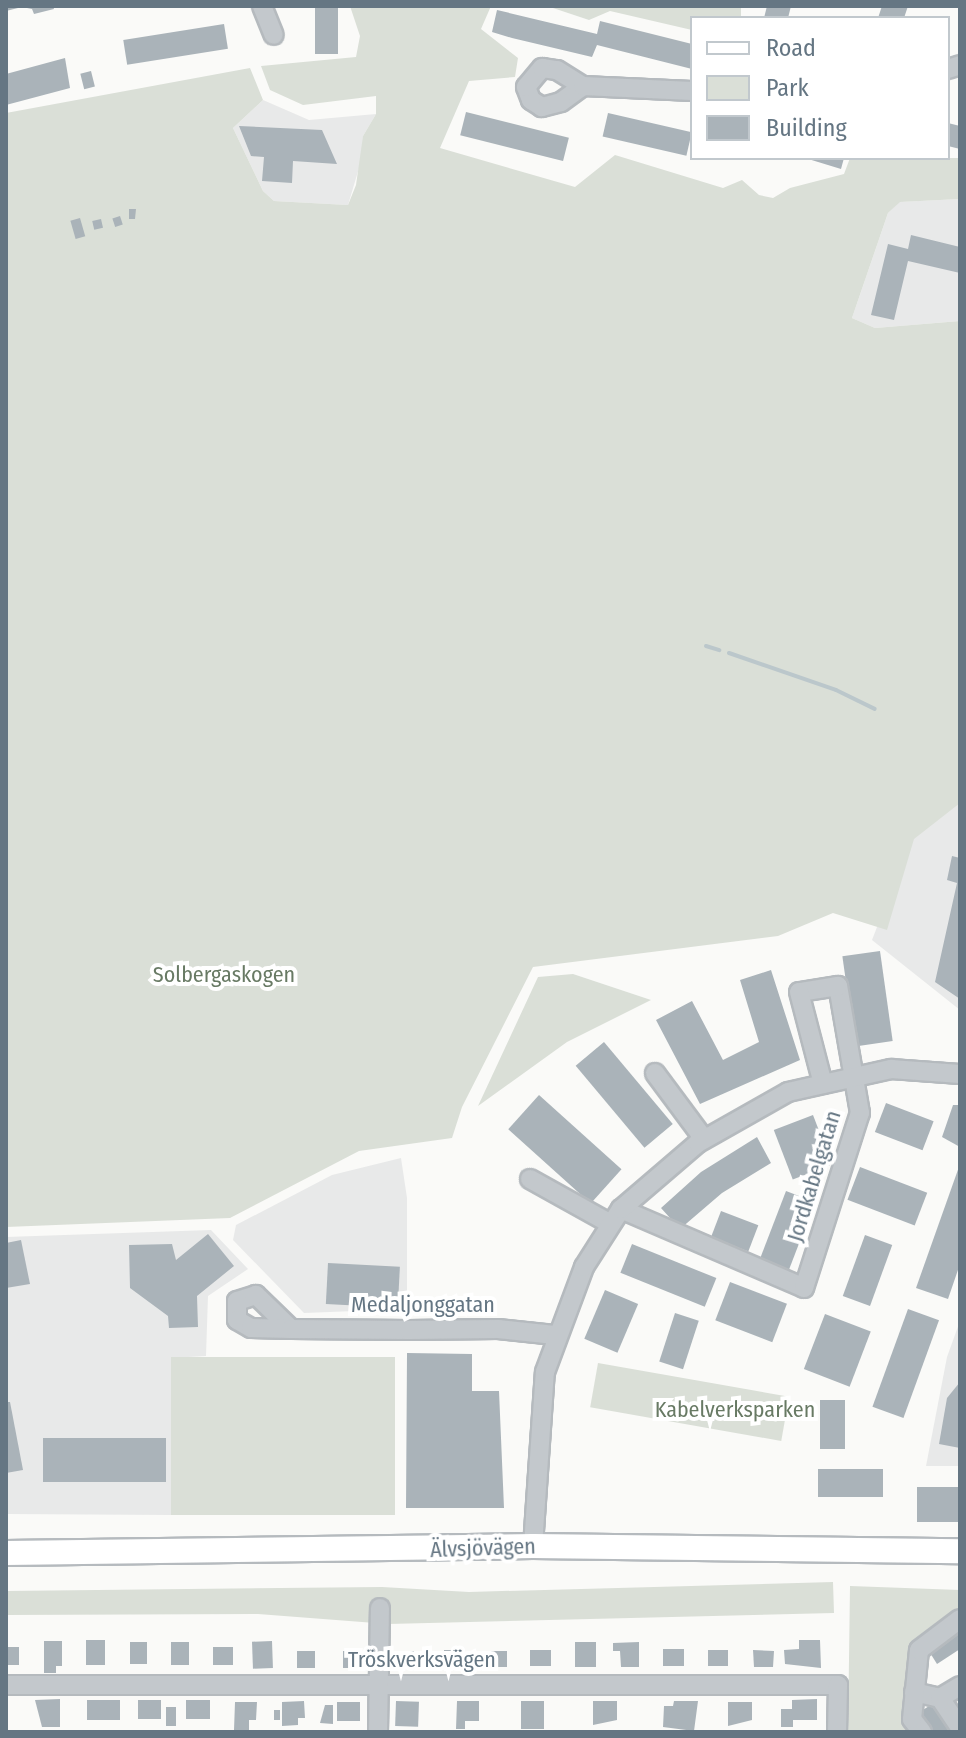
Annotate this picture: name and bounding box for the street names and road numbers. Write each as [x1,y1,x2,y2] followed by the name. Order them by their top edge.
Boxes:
[782,1107,846,1245] street label: Jordkabelgatan
[351,1292,495,1318] street label: Medaljonggatan
[430,1533,536,1563] street label: Älvsjövägen
[348,1647,496,1673] street label: Tröskverksvägen

